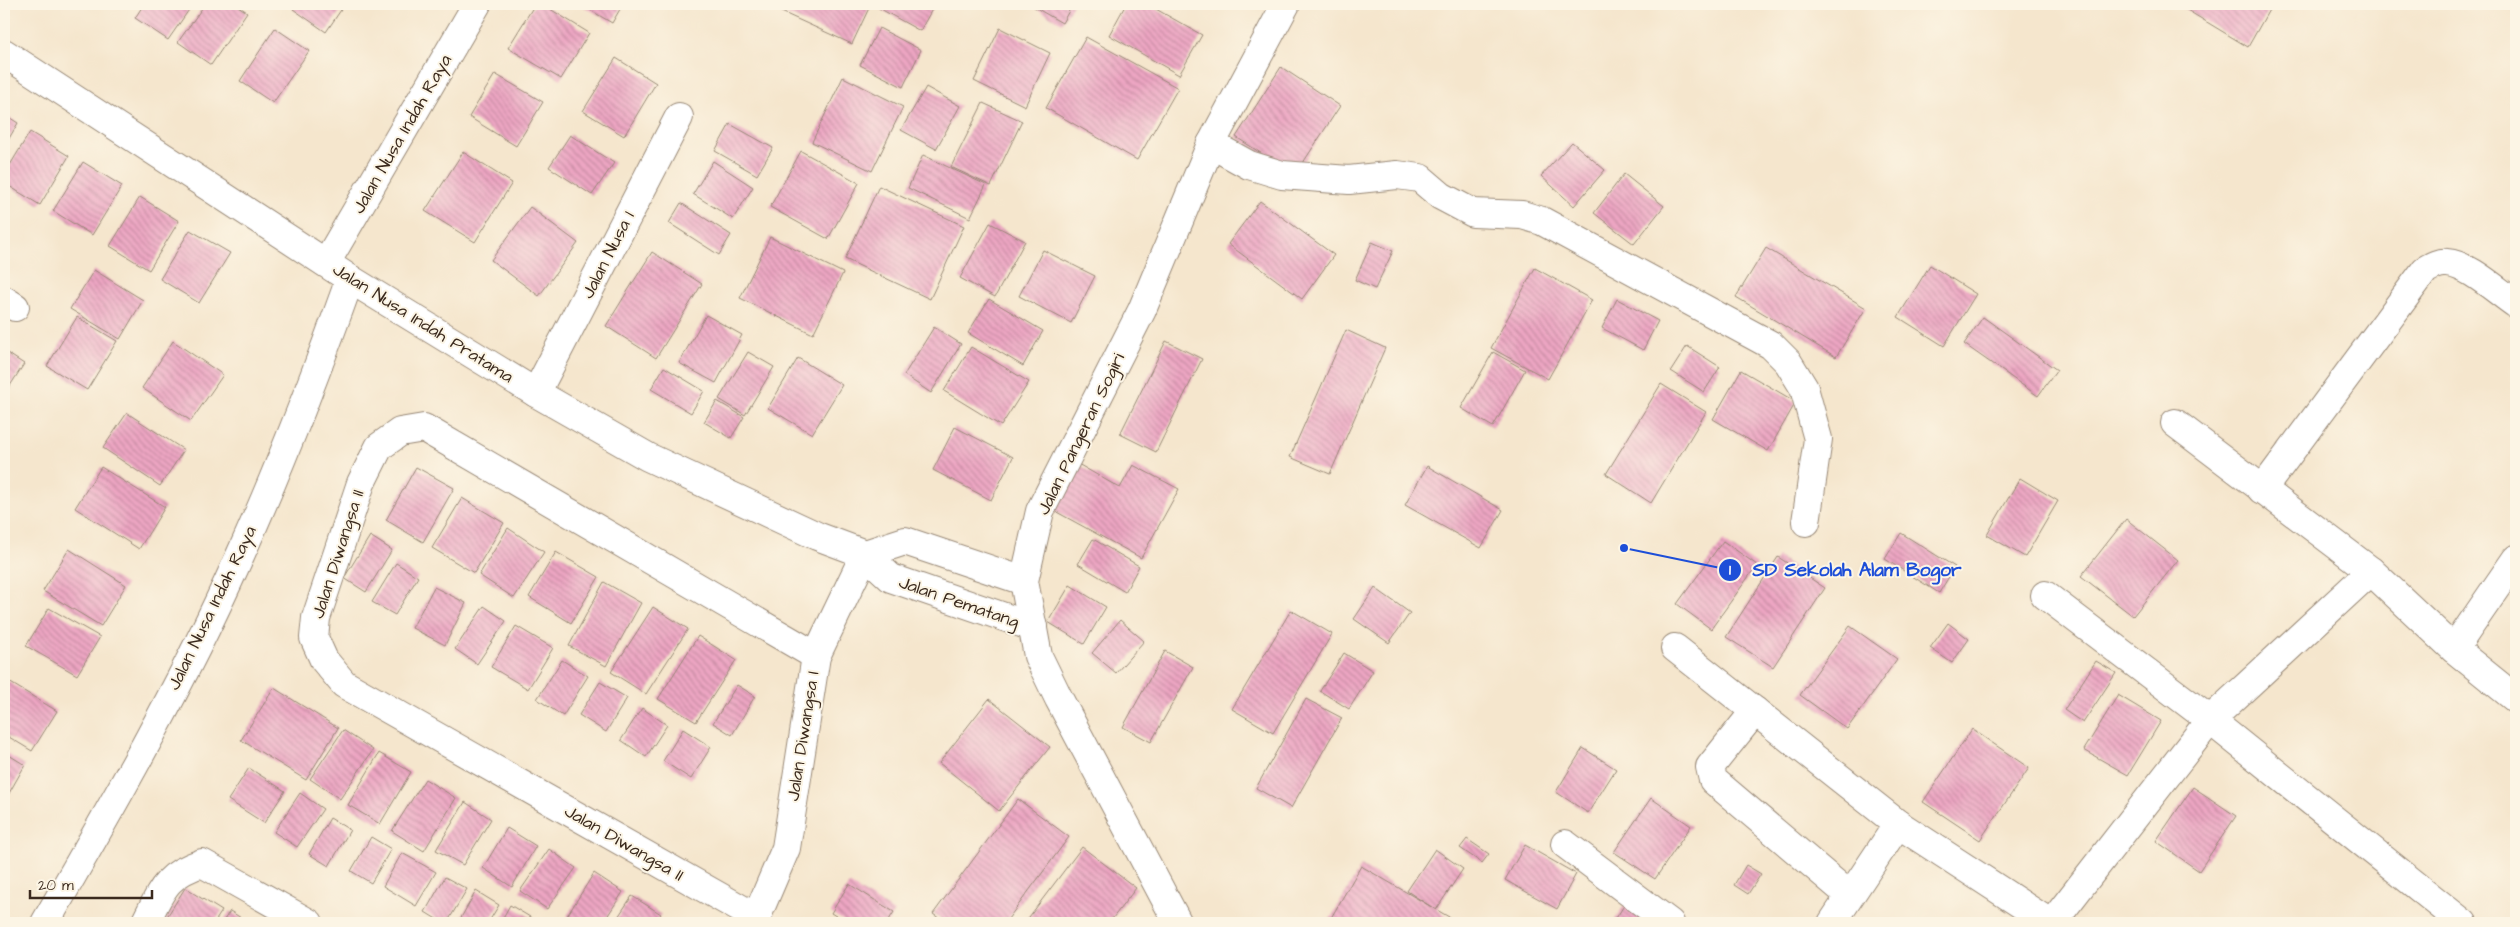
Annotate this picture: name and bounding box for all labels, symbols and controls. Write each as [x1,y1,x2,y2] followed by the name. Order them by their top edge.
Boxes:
[346,50,459,219] street label: Jalan Nusa Indah Raya
[575,207,641,303] street label: Jalan Nusa 1
[328,257,518,389] street label: Jalan Nusa Indah Pratama
[1031,349,1132,520] street label: Jalan Pangeran Sogiri
[305,486,372,622] street label: Jalan Diwangsa II
[161,522,264,695] street label: Jalan Nusa Indah Raya
[1718,553,1972,587] callout: SD Sekolah Alam Bogor
[1751,557,1962,585] text: SD Sekolah Alam Bogor
[1729,560,1731,581] text: 1
[895,570,1023,635] street label: Jalan Pematang
[780,669,827,803] street label: Jalan Diwangsa I
[559,799,688,888] street label: Jalan Diwangsa II
[30,867,152,899] scale bar
[38,875,74,896] text: 20 m

